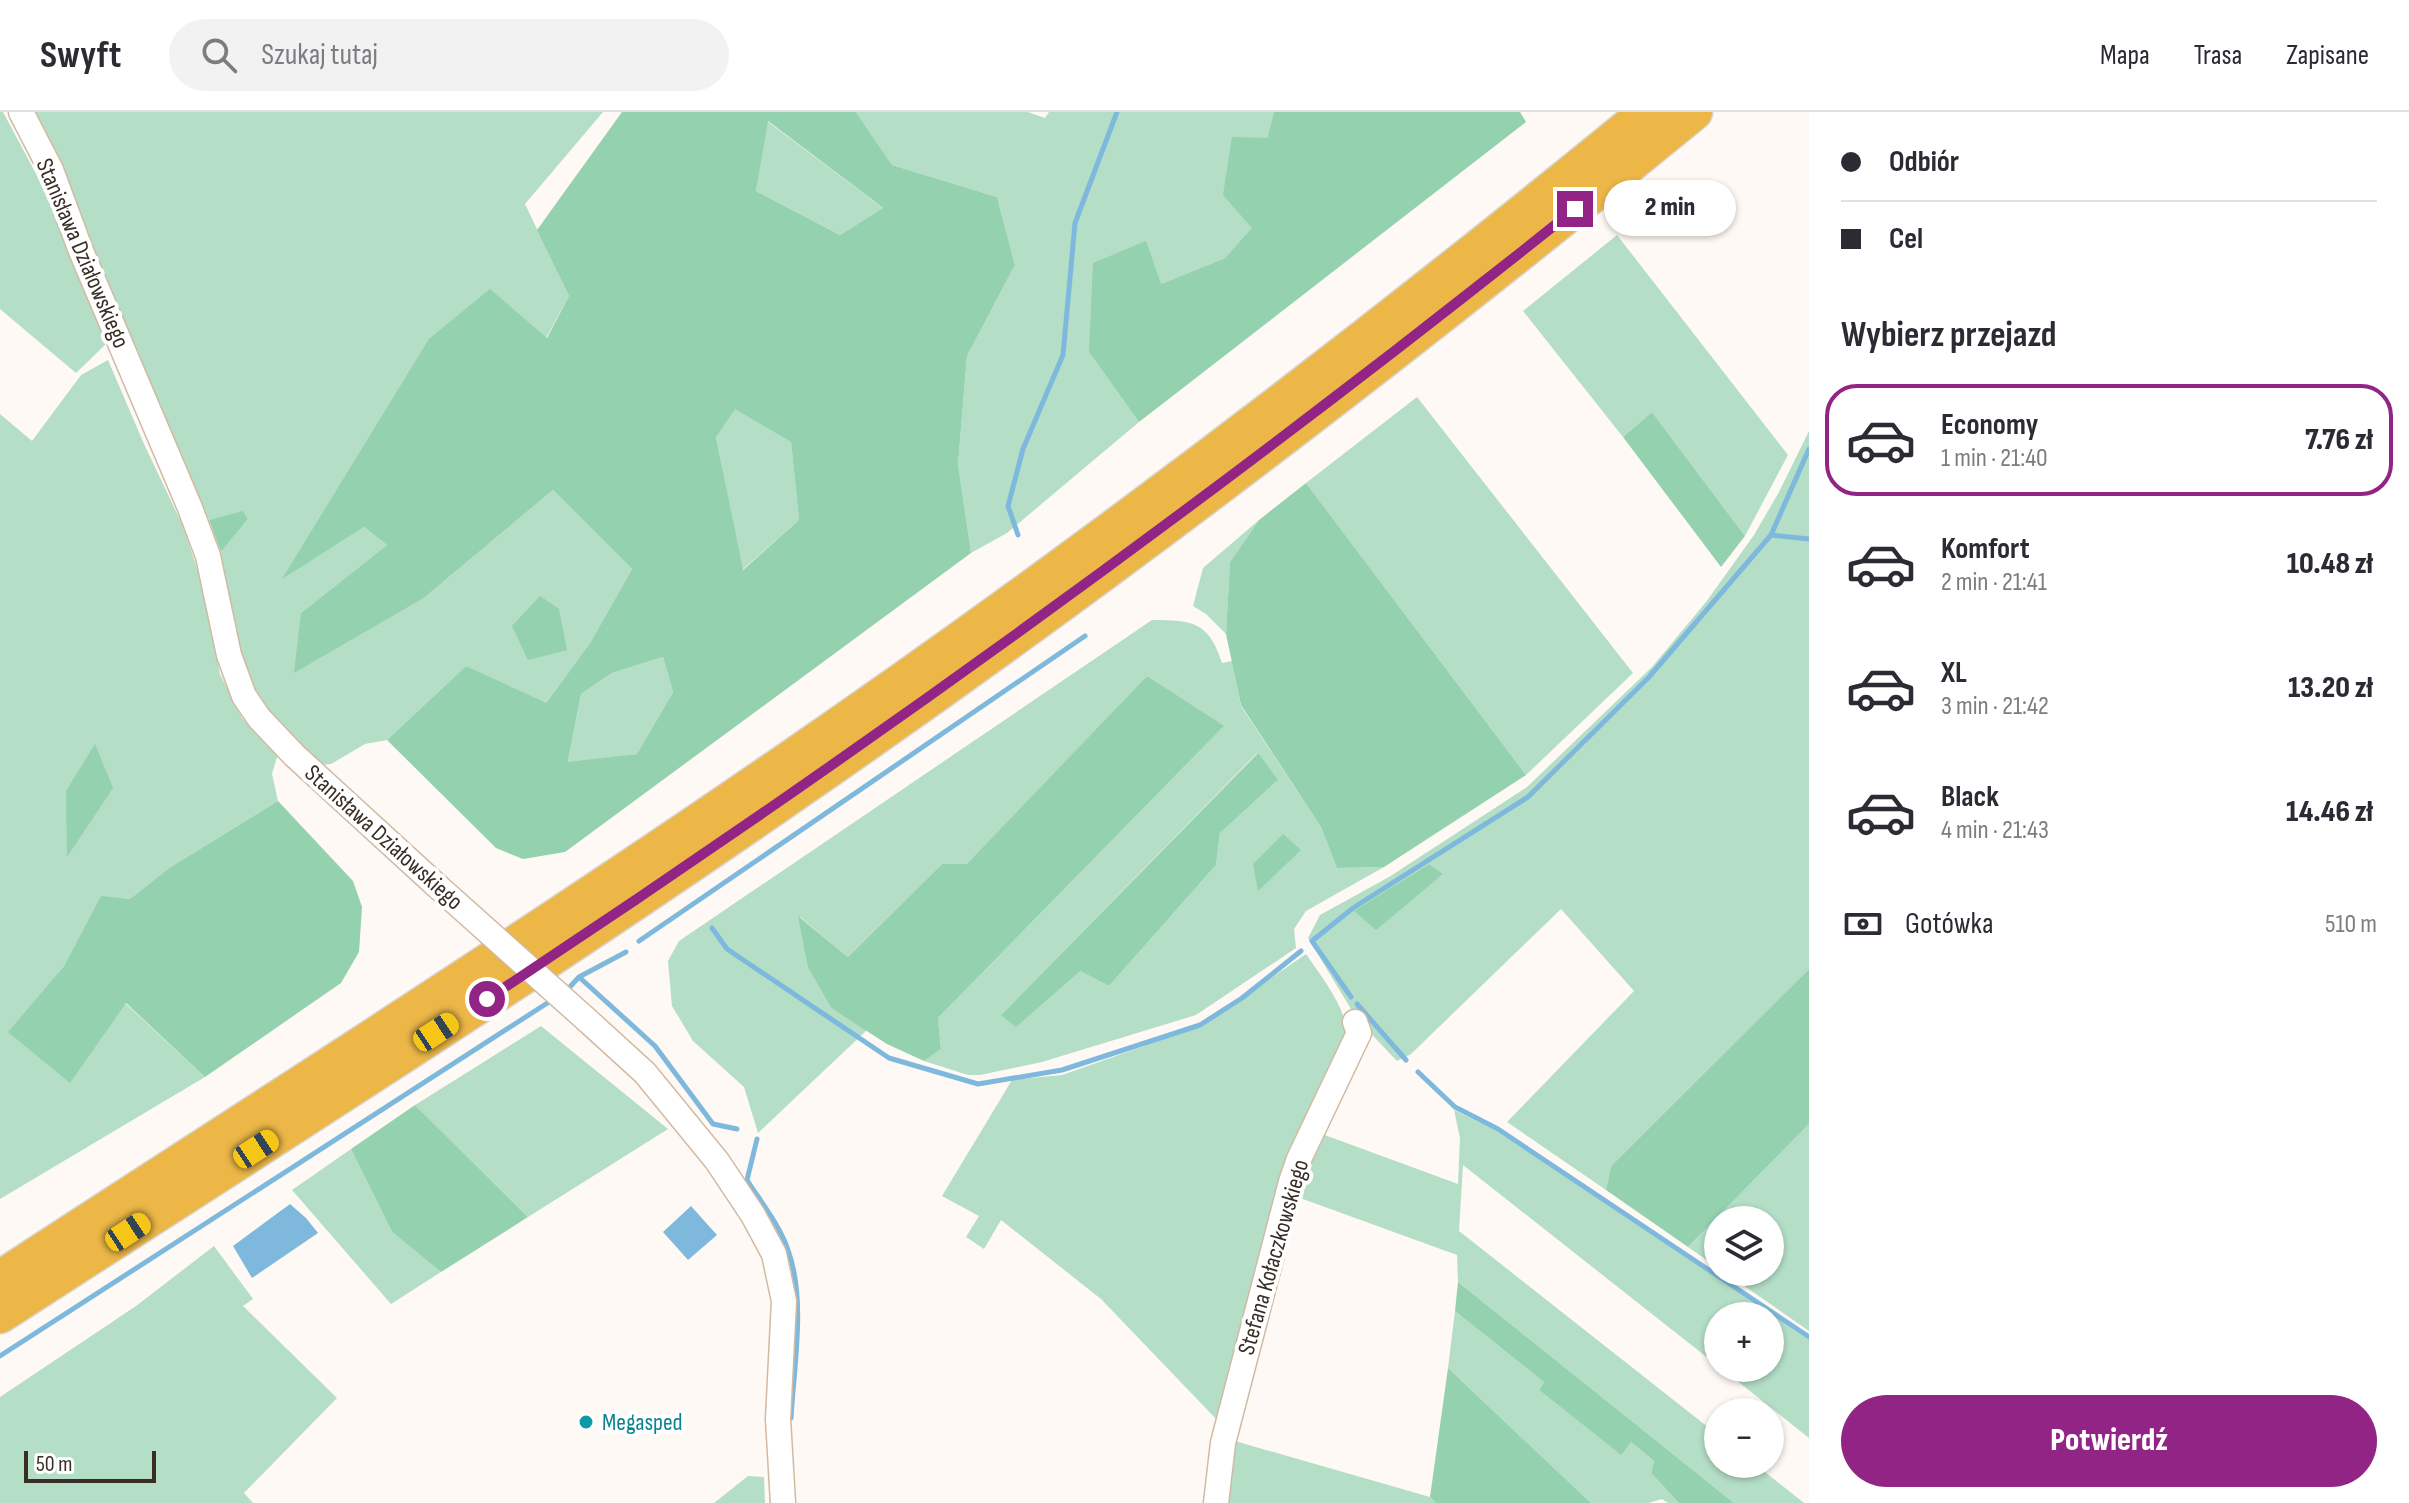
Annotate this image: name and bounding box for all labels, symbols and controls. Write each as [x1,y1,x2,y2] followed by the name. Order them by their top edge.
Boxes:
[169,19,729,91] search box
[40,33,121,78] text: Swyft
[197,33,241,77] icon: search
[261,37,378,73] text: Szukaj tutaj
[2100,39,2150,72] text: Mapa
[2194,39,2242,72] text: Trasa
[2286,39,2369,72] text: Zapisane
[1889,144,1959,180] text: Odbiór
[30,154,136,352] street label: Stanisława Działowskiego
[1603,181,1735,237] callout: 2 min
[1557,191,1593,227] route end
[1645,192,1695,223] text: 2 min
[1889,221,1923,257] text: Cel
[1841,314,2057,357] text: Wybierz przejazd
[1845,404,1917,476] icon: car
[1941,407,2038,443] text: Economy
[2305,422,2373,458] text: 7.76 zł
[1941,443,2048,474] text: 1 min · 21:40
[1845,528,1917,600] icon: car
[1941,531,2030,567] text: Komfort
[2287,546,2373,582] text: 10.48 zł
[1941,567,2047,598] text: 2 min · 21:41
[1845,652,1917,724] icon: car
[1941,655,1967,691] text: XL
[2288,670,2373,706] text: 13.20 zł
[1941,691,2049,722] text: 3 min · 21:42
[299,759,469,916] street label: Stanisława Działowskiego
[1845,776,1917,848] icon: car
[1941,779,1999,815] text: Black
[2286,794,2373,830] text: 14.46 zł
[1941,815,2049,846] text: 4 min · 21:43
[1841,902,1885,946] icon: cash
[1905,906,1994,942] text: Gotówka
[2325,909,2377,940] text: 510 m
[469,981,505,1017] route start
[409,1009,463,1055] car
[229,1126,283,1172] car
[1232,1156,1315,1358] street label: Stefana Kołaczkowskiego
[1704,1206,1784,1478] map controls
[1704,1206,1784,1286] button: layers
[101,1209,155,1255] car
[1704,1302,1784,1382] button: +
[1841,1395,2377,1487] button: Potwierdź
[1704,1398,1784,1478] button: −
[602,1408,683,1437] place label: Megasped
[577,1413,595,1431] marker: Megasped
[24,1447,156,1483] scale bar
[36,1451,72,1478] text: 50 m

